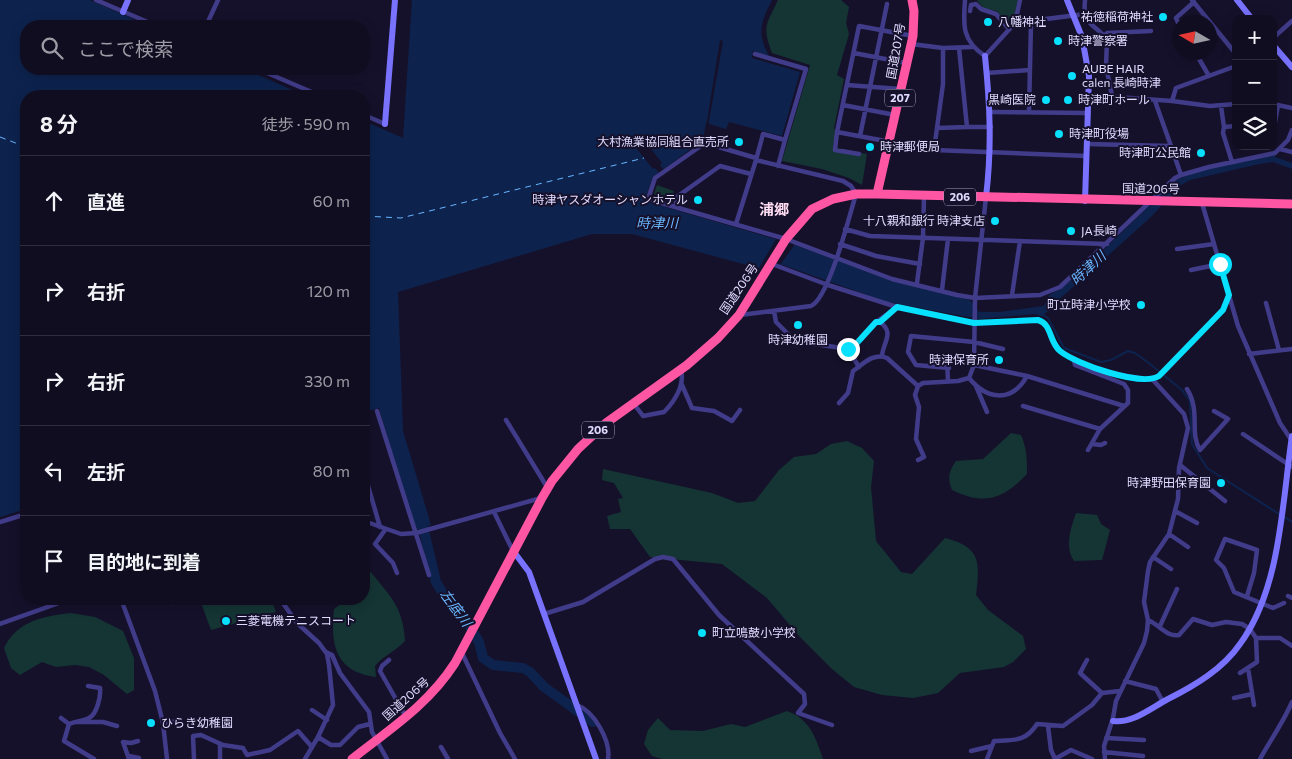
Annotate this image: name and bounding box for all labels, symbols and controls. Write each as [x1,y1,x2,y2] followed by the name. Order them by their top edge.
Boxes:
[1081,9,1153,23] place label: 祐徳稲荷神社
[1157,11,1169,23] marker: 祐徳稲荷神社
[998,14,1046,28] place label: 八幡神社
[1172,15,1217,60] north arrow
[1232,15,1277,150] map controls
[1232,15,1277,60] button: +
[982,16,994,28] marker: 八幡神社
[20,20,370,75] search box
[883,22,907,80] street label: 国道207号
[1068,33,1128,47] place label: 時津警察署
[38,34,66,62] icon: search
[1052,35,1064,47] marker: 時津警察署
[78,37,173,60] text: ここで検索
[1232,60,1277,105] button: −
[1082,61,1161,89] place label: AUBE HAIR calen 長崎時津
[1066,70,1078,82] marker: AUBE HAIR calen 長崎時津
[885,90,915,106] road number: 207
[988,92,1036,106] place label: 黒崎医院
[1078,92,1150,106] place label: 時津町ホール
[1040,94,1052,106] marker: 黒崎医院
[1062,94,1074,106] marker: 時津町ホール
[1232,105,1277,150] button: layers
[40,111,78,136] text: 8 分
[262,114,350,133] text: 徒歩 · 590 m
[1069,126,1129,140] place label: 時津町役場
[1053,128,1065,140] marker: 時津町役場
[597,134,729,148] place label: 大村漁業協同組合直売所
[733,136,745,148] marker: 大村漁業協同組合直売所
[880,139,940,153] place label: 時津郵便局
[864,141,876,153] marker: 時津郵便局
[1119,145,1191,159] place label: 時津町公民館
[1195,147,1207,159] marker: 時津町公民館
[1122,180,1180,196] street label: 国道206号
[40,187,68,215] icon: ahead
[944,188,976,206] road number: 206
[87,190,125,213] text: 直進
[313,191,350,210] text: 60 m
[532,192,688,206] place label: 時津ヤスダオーシャンホテル
[692,194,704,206] marker: 時津ヤスダオーシャンホテル
[759,200,789,218] district label: 浦郷
[863,213,985,227] place label: 十八親和銀行 時津支店
[636,214,680,231] water label: 時津川
[989,215,1001,227] marker: 十八親和銀行 時津支店
[1081,223,1117,238] place label: JA長崎
[1065,225,1077,237] marker: JA長崎
[1067,246,1110,288] water label: 時津川
[1209,253,1232,276] route start
[716,261,760,316] street label: 国道206号
[40,277,68,305] icon: right
[87,280,125,303] text: 右折
[307,281,350,300] text: 120 m
[1047,297,1131,311] place label: 町立時津小学校
[1135,299,1147,311] marker: 町立時津小学校
[792,319,804,331] marker: 時津幼稚園
[768,332,828,346] place label: 時津幼稚園
[837,338,860,361] route end
[929,352,989,366] place label: 時津保育所
[993,354,1005,366] marker: 時津保育所
[40,367,68,395] icon: right
[87,370,125,393] text: 右折
[304,371,350,390] text: 330 m
[582,422,614,438] road number: 206
[40,457,68,485] icon: left
[87,460,125,483] text: 左折
[313,461,350,480] text: 80 m
[1127,475,1211,489] place label: 時津野田保育園
[1215,477,1227,489] marker: 時津野田保育園
[40,547,68,575] icon: arrive
[87,550,201,573] text: 目的地に到着
[437,586,477,631] water label: 左底川
[236,613,356,627] place label: 三菱電機テニスコート
[220,615,232,627] marker: 三菱電機テニスコート
[712,625,796,639] place label: 町立鳴鼓小学校
[696,627,708,639] marker: 町立鳴鼓小学校
[379,674,431,723] street label: 国道206号
[161,715,233,729] place label: ひらき幼稚園
[145,717,157,729] marker: ひらき幼稚園

